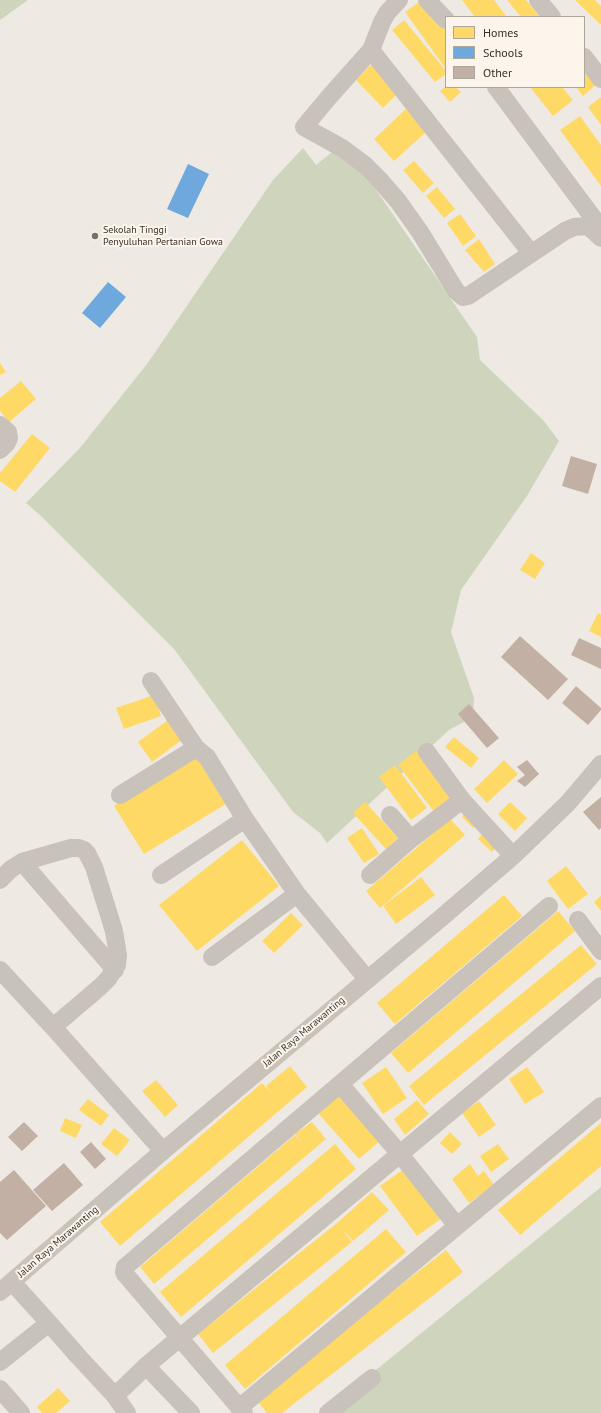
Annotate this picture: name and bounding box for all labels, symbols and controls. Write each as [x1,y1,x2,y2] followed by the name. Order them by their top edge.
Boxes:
[445,16,585,88] legend
[483,25,518,40] text: Homes
[483,45,523,60] text: Schools
[483,65,512,80] text: Other
[103,224,223,248] place label: Sekolah Tinggi Penyuluhan Pertanian Gowa
[90,231,100,241] marker: Sekolah Tinggi Penyuluhan Pertanian Gowa
[261,994,347,1070] street label: Jalan Raya Marawanting
[15,1204,101,1280] street label: Jalan Raya Marawanting

